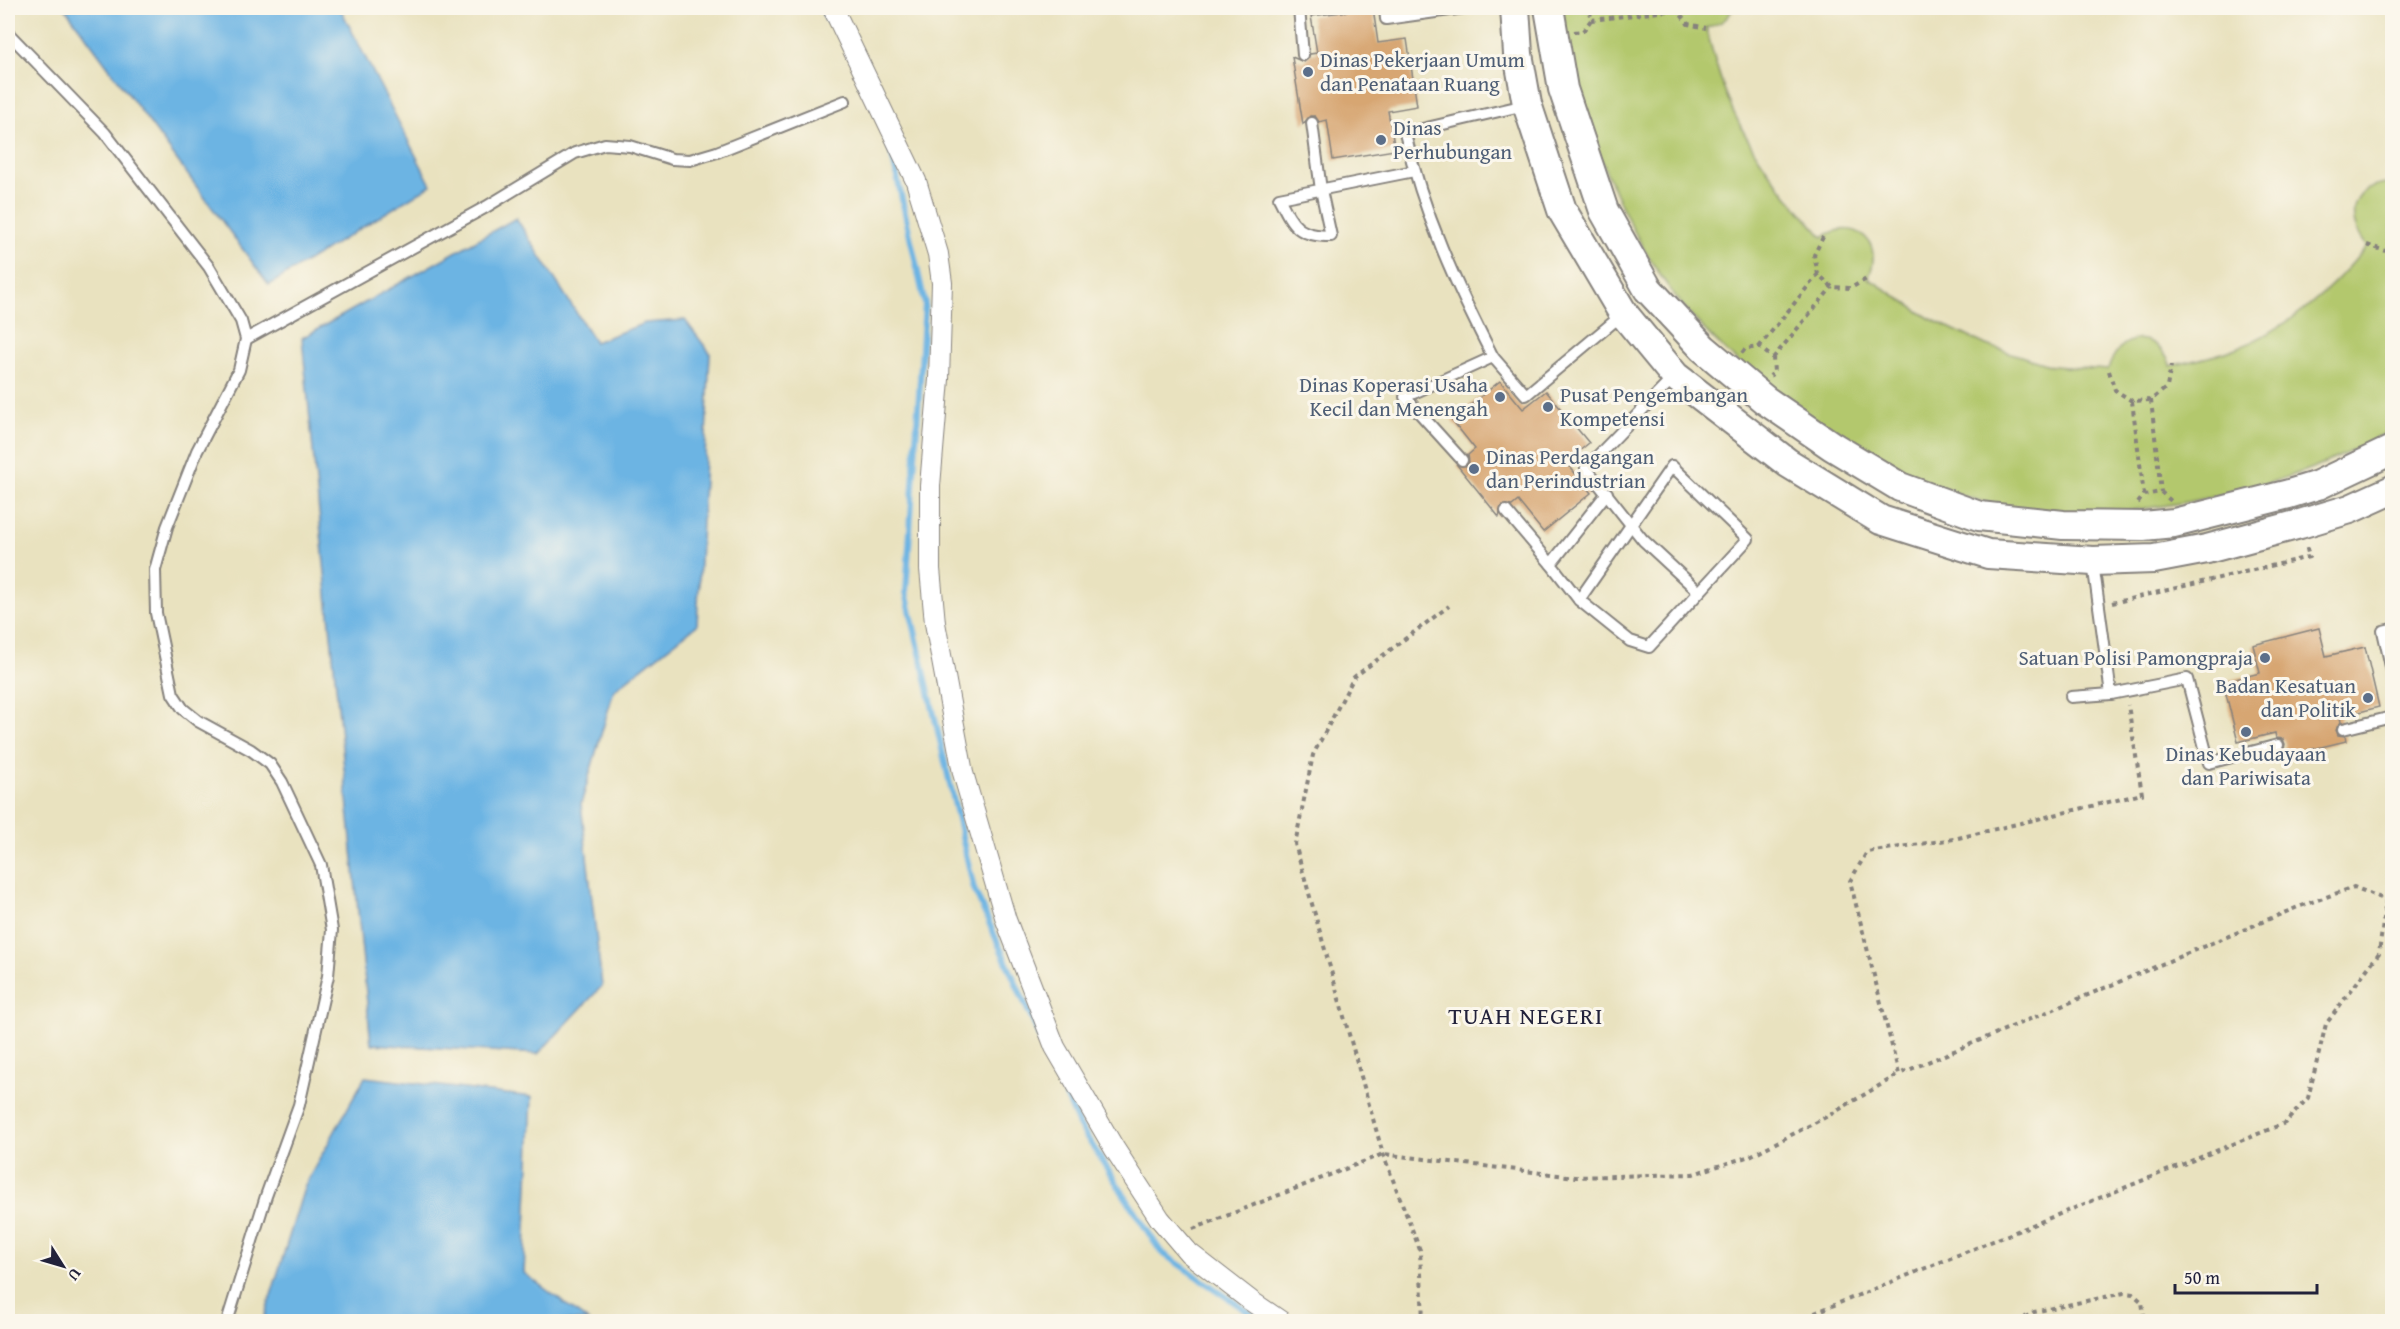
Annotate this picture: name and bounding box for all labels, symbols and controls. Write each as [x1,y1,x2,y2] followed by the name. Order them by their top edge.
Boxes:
[1320,44,1525,99] place label: Dinas Pekerjaan Umum dan Penataan Ruang
[1301,65,1315,79] marker: Dinas Pekerjaan Umum dan Penataan Ruang
[1393,112,1512,167] place label: Dinas Perhubungan
[1374,133,1388,147] marker: Dinas Perhubungan
[1299,369,1488,424] place label: Dinas Koperasi Usaha Kecil dan Menengah
[1560,379,1748,434] place label: Pusat Pengembangan Kompetensi
[1493,390,1507,404] marker: Dinas Koperasi Usaha Kecil dan Menengah
[1541,400,1555,414] marker: Pusat Pengembangan Kompetensi
[1486,441,1655,496] place label: Dinas Perdagangan dan Perindustrian
[1467,462,1481,476] marker: Dinas Perdagangan dan Perindustrian
[2018,642,2253,673] place label: Satuan Polisi Pamongpraja
[2258,651,2272,665] marker: Satuan Polisi Pamongpraja
[2216,670,2356,725] place label: Badan Kesatuan dan Politik
[2361,691,2375,705] marker: Badan Kesatuan dan Politik
[2239,725,2253,739] marker: Dinas Kebudayaan dan Pariwisata
[2166,738,2327,793] place label: Dinas Kebudayaan dan Pariwisata
[1448,998,1604,1033] district label: TUAH NEGERI
[33,1236,93,1296] north arrow
[2175,1257,2318,1295] scale bar
[62,1264,88,1287] text: U
[2184,1264,2220,1291] text: 50 m

